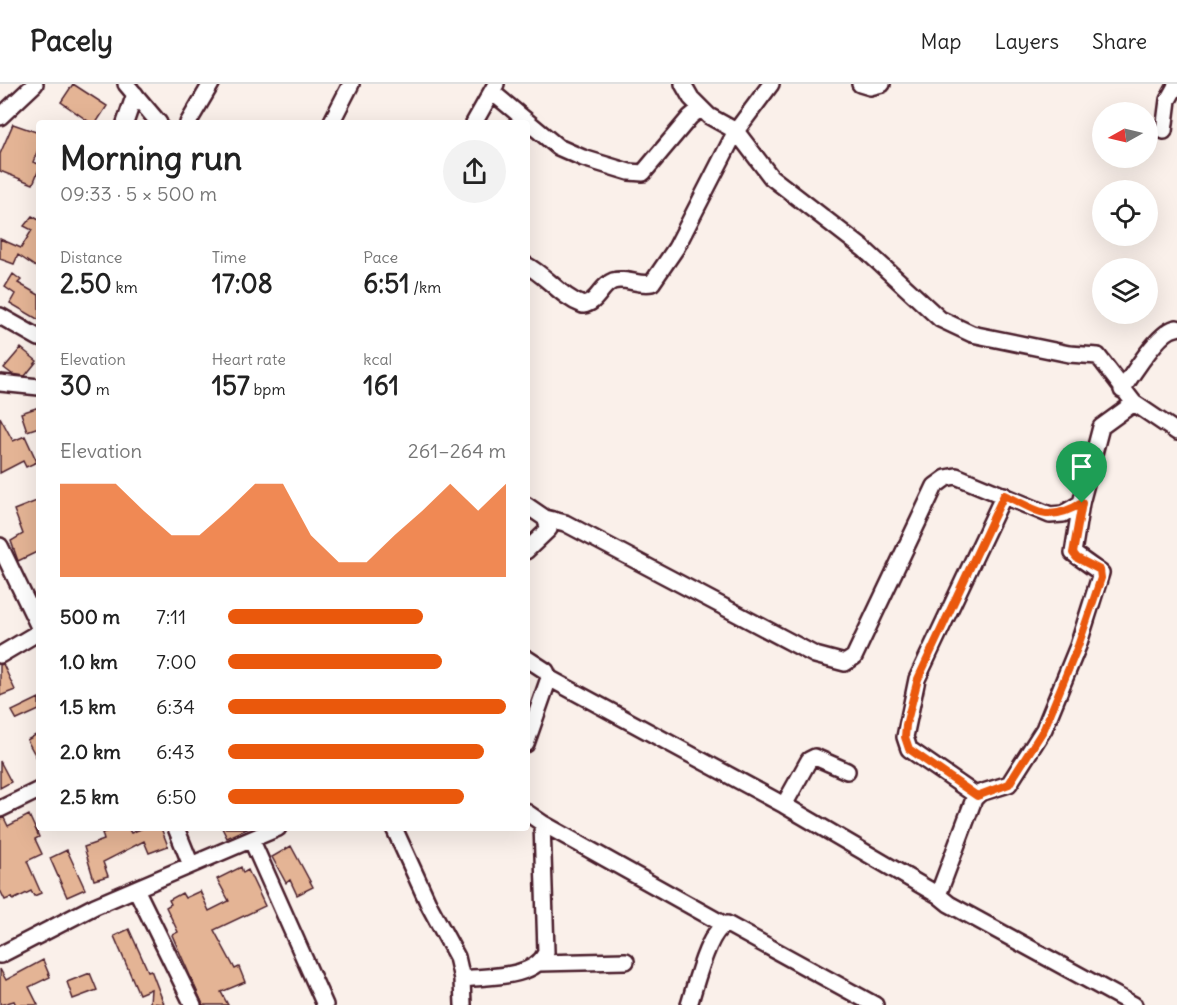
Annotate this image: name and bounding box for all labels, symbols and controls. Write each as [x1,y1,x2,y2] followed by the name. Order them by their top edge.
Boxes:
[30,23,113,59] text: Pacely
[921,28,961,55] text: Map
[994,28,1059,55] text: Layers
[1092,28,1147,55] text: Share
[1092,102,1158,168] north arrow
[1092,102,1158,324] map controls
[60,137,242,179] text: Morning run
[443,140,506,203] button: share
[1092,180,1158,246] button: locate
[60,181,217,206] text: 09:33 · 5 × 500 m
[60,247,122,267] text: Distance
[212,247,246,267] text: Time
[363,247,398,267] text: Pace
[1092,258,1158,324] button: layers
[60,267,112,300] text: 2.50
[212,267,273,300] text: 17:08
[363,267,409,300] text: 6:51
[112,277,138,297] text: km
[409,277,441,297] text: /km
[60,349,126,369] text: Elevation
[212,349,286,369] text: Heart rate
[363,349,392,369] text: kcal
[60,369,92,402] text: 30
[212,369,250,402] text: 157
[363,369,399,402] text: 161
[92,379,110,399] text: m
[250,379,285,399] text: bpm
[60,438,142,463] text: Elevation
[408,438,506,463] text: 261–264 m
[1056,441,1107,503] pin
[1065,450,1098,483] icon: arrive
[60,604,120,629] text: 500 m
[156,604,186,629] text: 7:11
[60,649,118,674] text: 1.0 km
[156,649,197,674] text: 7:00
[60,694,116,719] text: 1.5 km
[156,694,195,719] text: 6:34
[60,739,121,764] text: 2.0 km
[156,739,195,764] text: 6:43
[60,784,119,809] text: 2.5 km
[156,784,197,809] text: 6:50

